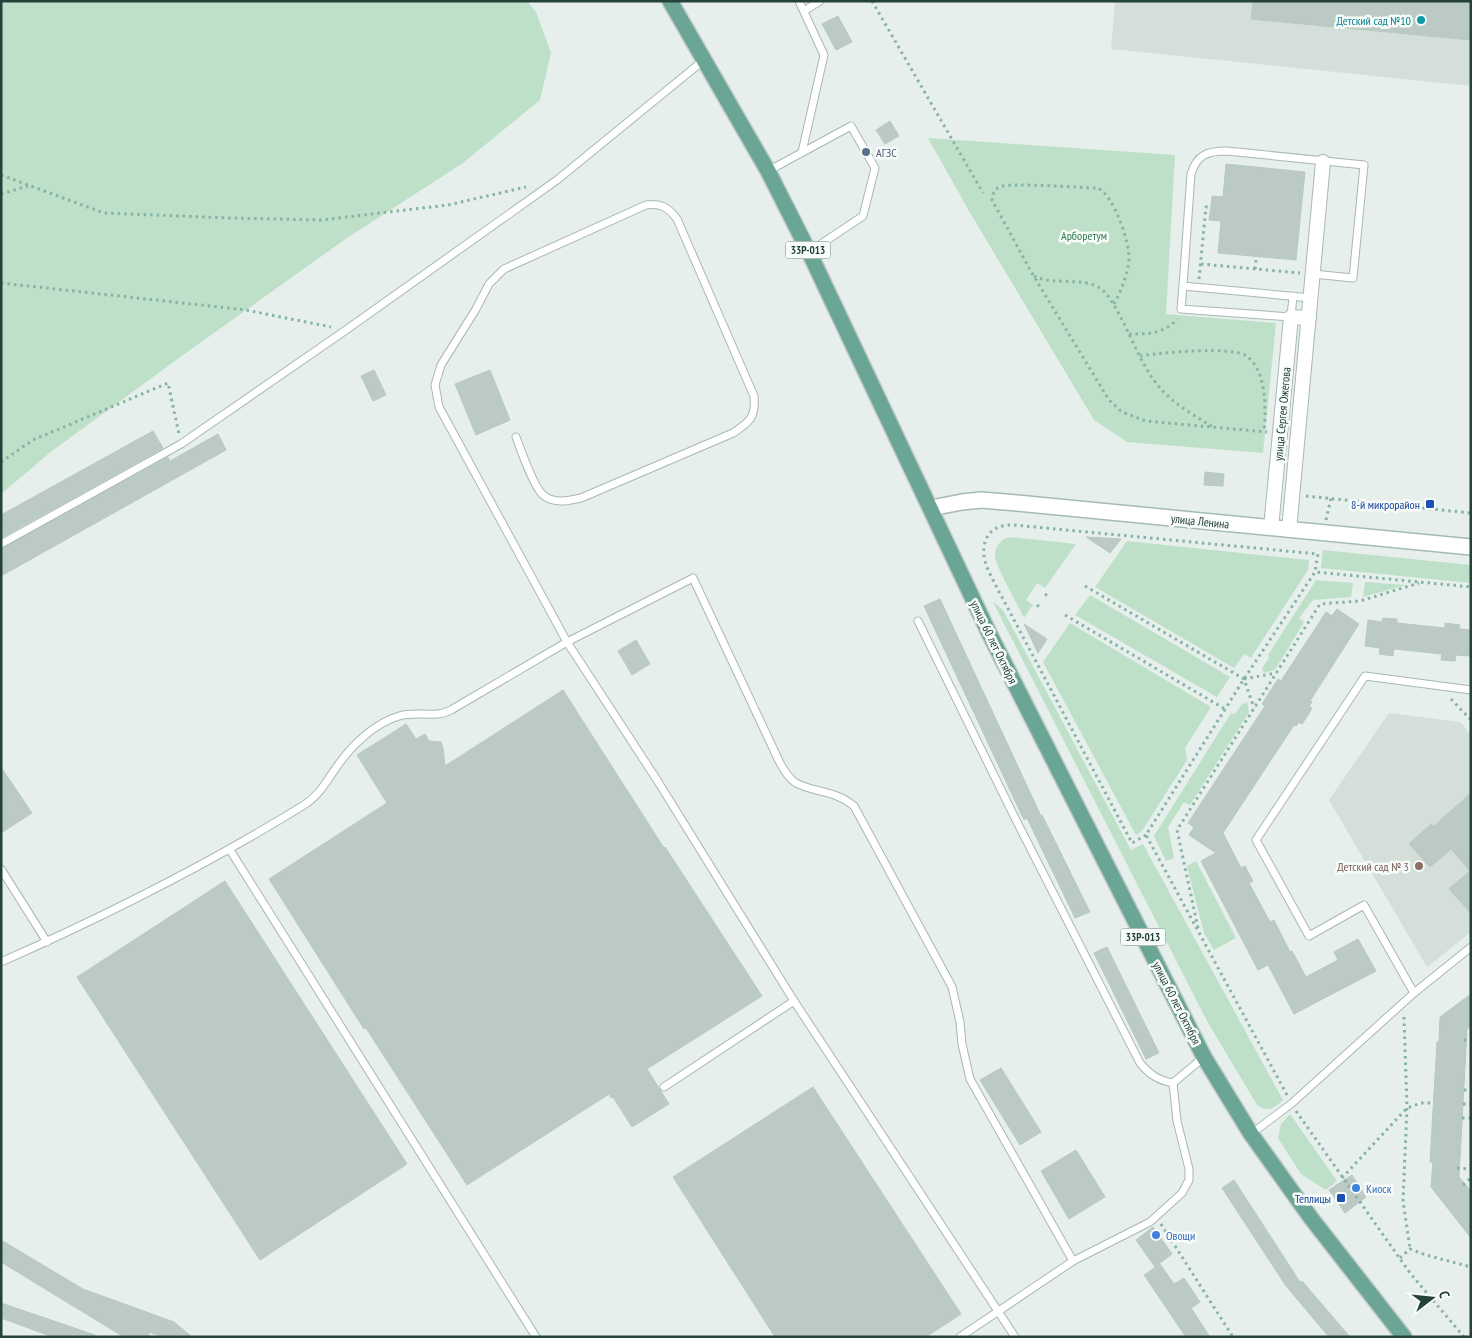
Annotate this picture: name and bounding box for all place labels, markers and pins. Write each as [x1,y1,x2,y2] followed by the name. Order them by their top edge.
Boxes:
[1336,13,1411,28] place label: Детский сад №10
[1415,14,1427,26] marker: Детский сад №10
[876,145,897,160] place label: АГЗС
[860,146,872,158] marker: АГЗС
[1351,497,1420,512] place label: 8-й микрорайон
[1424,498,1436,510] marker: 8-й микрорайон
[1337,859,1409,874] place label: Детский сад № 3
[1413,860,1425,872] marker: Детский сад № 3
[1366,1181,1392,1196] place label: Киоск
[1350,1182,1362,1194] marker: Киоск
[1295,1191,1331,1206] place label: Теплицы
[1335,1192,1347,1204] marker: Теплицы
[1166,1228,1195,1243] place label: Овощи
[1150,1229,1162,1241] marker: Овощи

